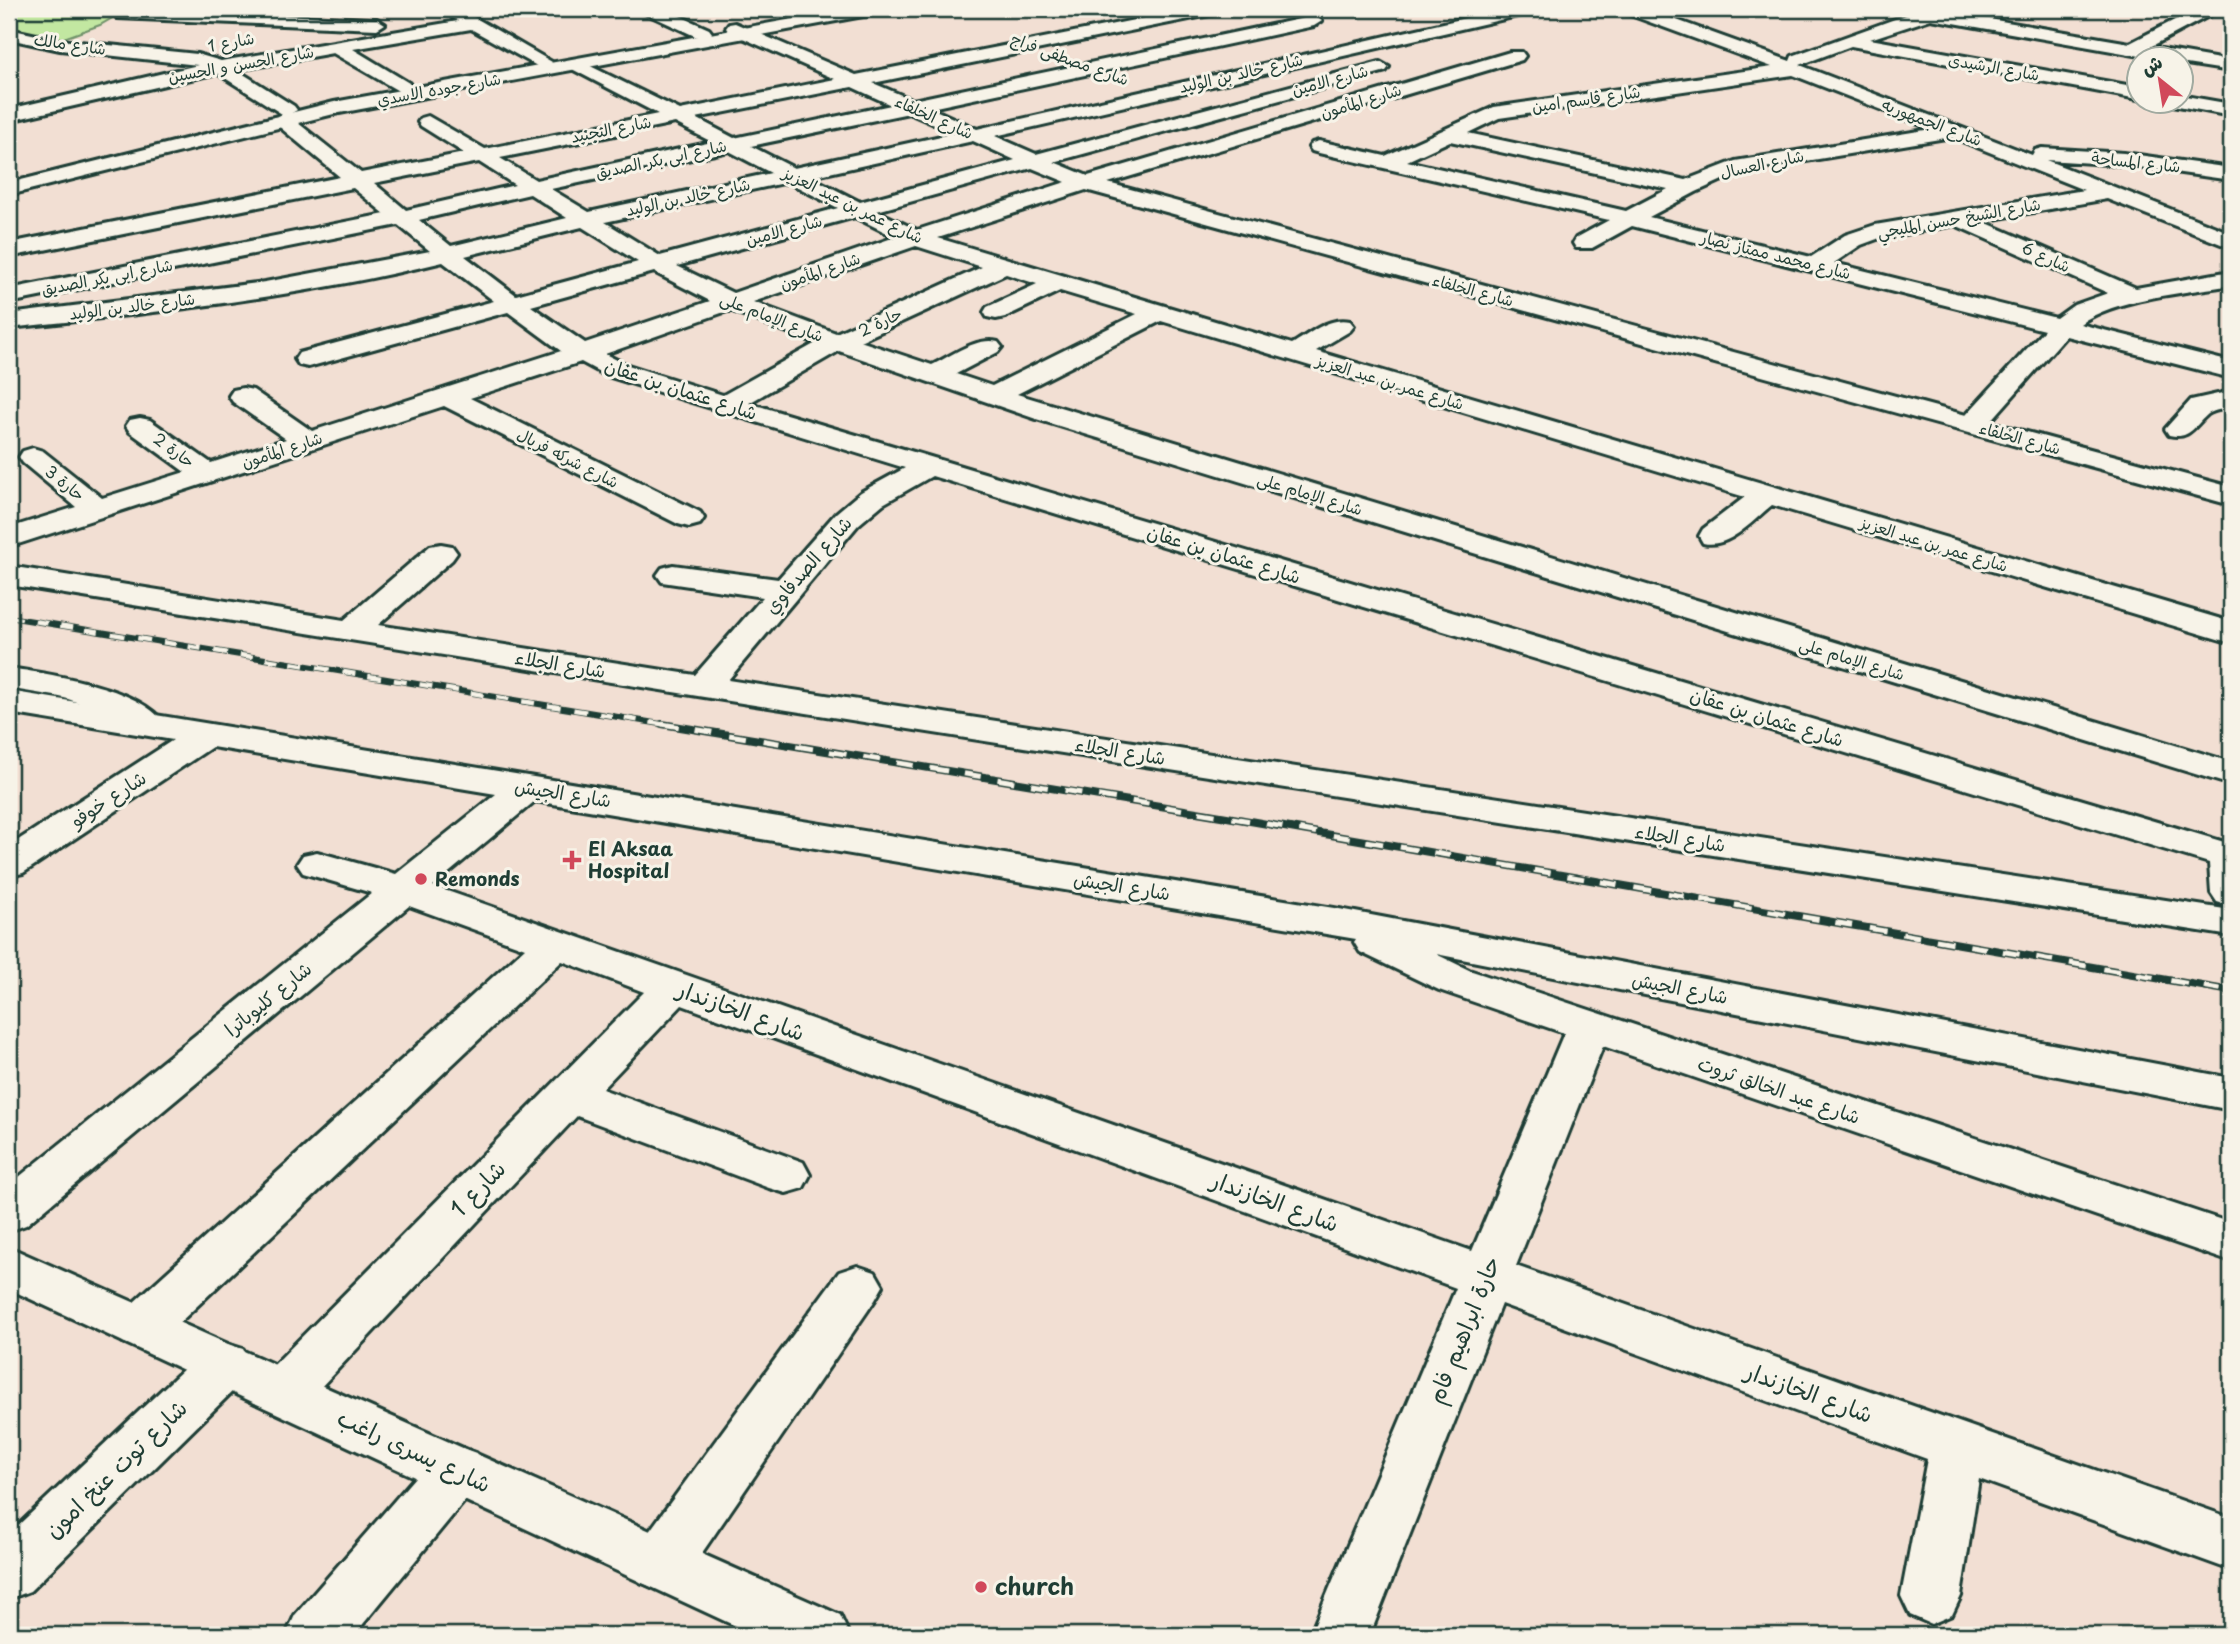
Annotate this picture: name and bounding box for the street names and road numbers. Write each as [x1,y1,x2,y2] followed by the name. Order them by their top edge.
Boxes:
[205,25,256,58] street label: شارع 1
[33,26,108,61] street label: شارع مالك
[1008,26,1133,91] street label: شارع مصطفى فراج
[166,38,316,89] street label: شارع الحسن و الحسين
[1177,46,1305,99] street label: شارع خالد بن الوليد
[1947,46,2042,87] street label: شارع الرشيدى
[1289,57,1371,102] street label: شارع الامين
[375,65,503,112] street label: شارع جوده الاسدي
[1317,76,1404,125] street label: شارع المأمون
[1530,79,1642,119] street label: شارع قاسم امين
[891,88,977,145] street label: شارع الخلفاء
[1879,91,1986,152] street label: شارع الجمهوريه
[569,108,653,149] street label: شارع التجنيد
[593,132,729,185] street label: شارع ابى بكر الصديق
[1718,142,1806,185] street label: شارع العسال
[2090,144,2182,179] street label: شارع المساحة
[777,159,928,249] street label: شارع عمر بن عبد العزيز
[624,171,752,222] street label: شارع خالد بن الوليد
[1875,191,2043,247] street label: شارع الشيخ حسن المليجي
[743,207,825,252] street label: شارع الامين
[1697,223,1854,285] street label: شارع محمد ممتاز نصار
[2018,235,2075,278] street label: شارع 6
[776,245,863,296] street label: شارع المأمون
[39,252,175,302] street label: شارع ابى بكر الصديق
[1430,267,1517,312] street label: شارع الخلفاء
[68,285,196,326] street label: شارع خالد بن الوليد
[717,285,827,349] street label: شارع الإمام على
[854,300,906,342] street label: حارة 2
[1311,347,1467,416] street label: شارع عمر بن عبد العزيز
[601,350,761,427] street label: شارع عثمان بن عفان
[1977,415,2064,460] street label: شارع الخلفاء
[513,421,624,494] street label: شارع شركه فريال
[238,425,325,474] street label: شارع المأمون
[149,426,200,472] street label: حارة 2
[40,459,91,506] street label: حارة 3
[1254,466,1366,522] street label: شارع الإمام على
[757,509,859,621] street label: شارع الصدفاوي
[1855,509,2011,578] street label: شارع عمر بن عبد العزيز
[1144,516,1304,591] street label: شارع عثمان بن عفان
[1796,631,1908,687] street label: شارع الإمام على
[513,642,608,685] street label: شارع الجلاء
[1687,679,1847,754] street label: شارع عثمان بن عفان
[1073,729,1168,772] street label: شارع الجلاء
[63,763,152,835] street label: شارع خوفو
[513,771,613,814] street label: شارع الجيش
[1633,816,1728,859] street label: شارع الجلاء
[1072,864,1172,907] street label: شارع الجيش
[218,954,318,1043] street label: شارع كليوباترا
[1630,964,1731,1011] street label: شارع الجيش
[671,970,810,1049] street label: شارع الخازندار
[1694,1048,1864,1131] street label: شارع عبد الخالق ثروت
[441,1151,513,1224] street label: شارع 1
[1205,1161,1344,1240] street label: شارع الخازندار
[1417,1250,1510,1409] street label: حارة ابراهيم فام
[1739,1352,1878,1431] street label: شارع الخازندار
[36,1390,194,1545] street label: شارع توت عنخ امون
[332,1399,497,1501] street label: شارع يسرى راغب

